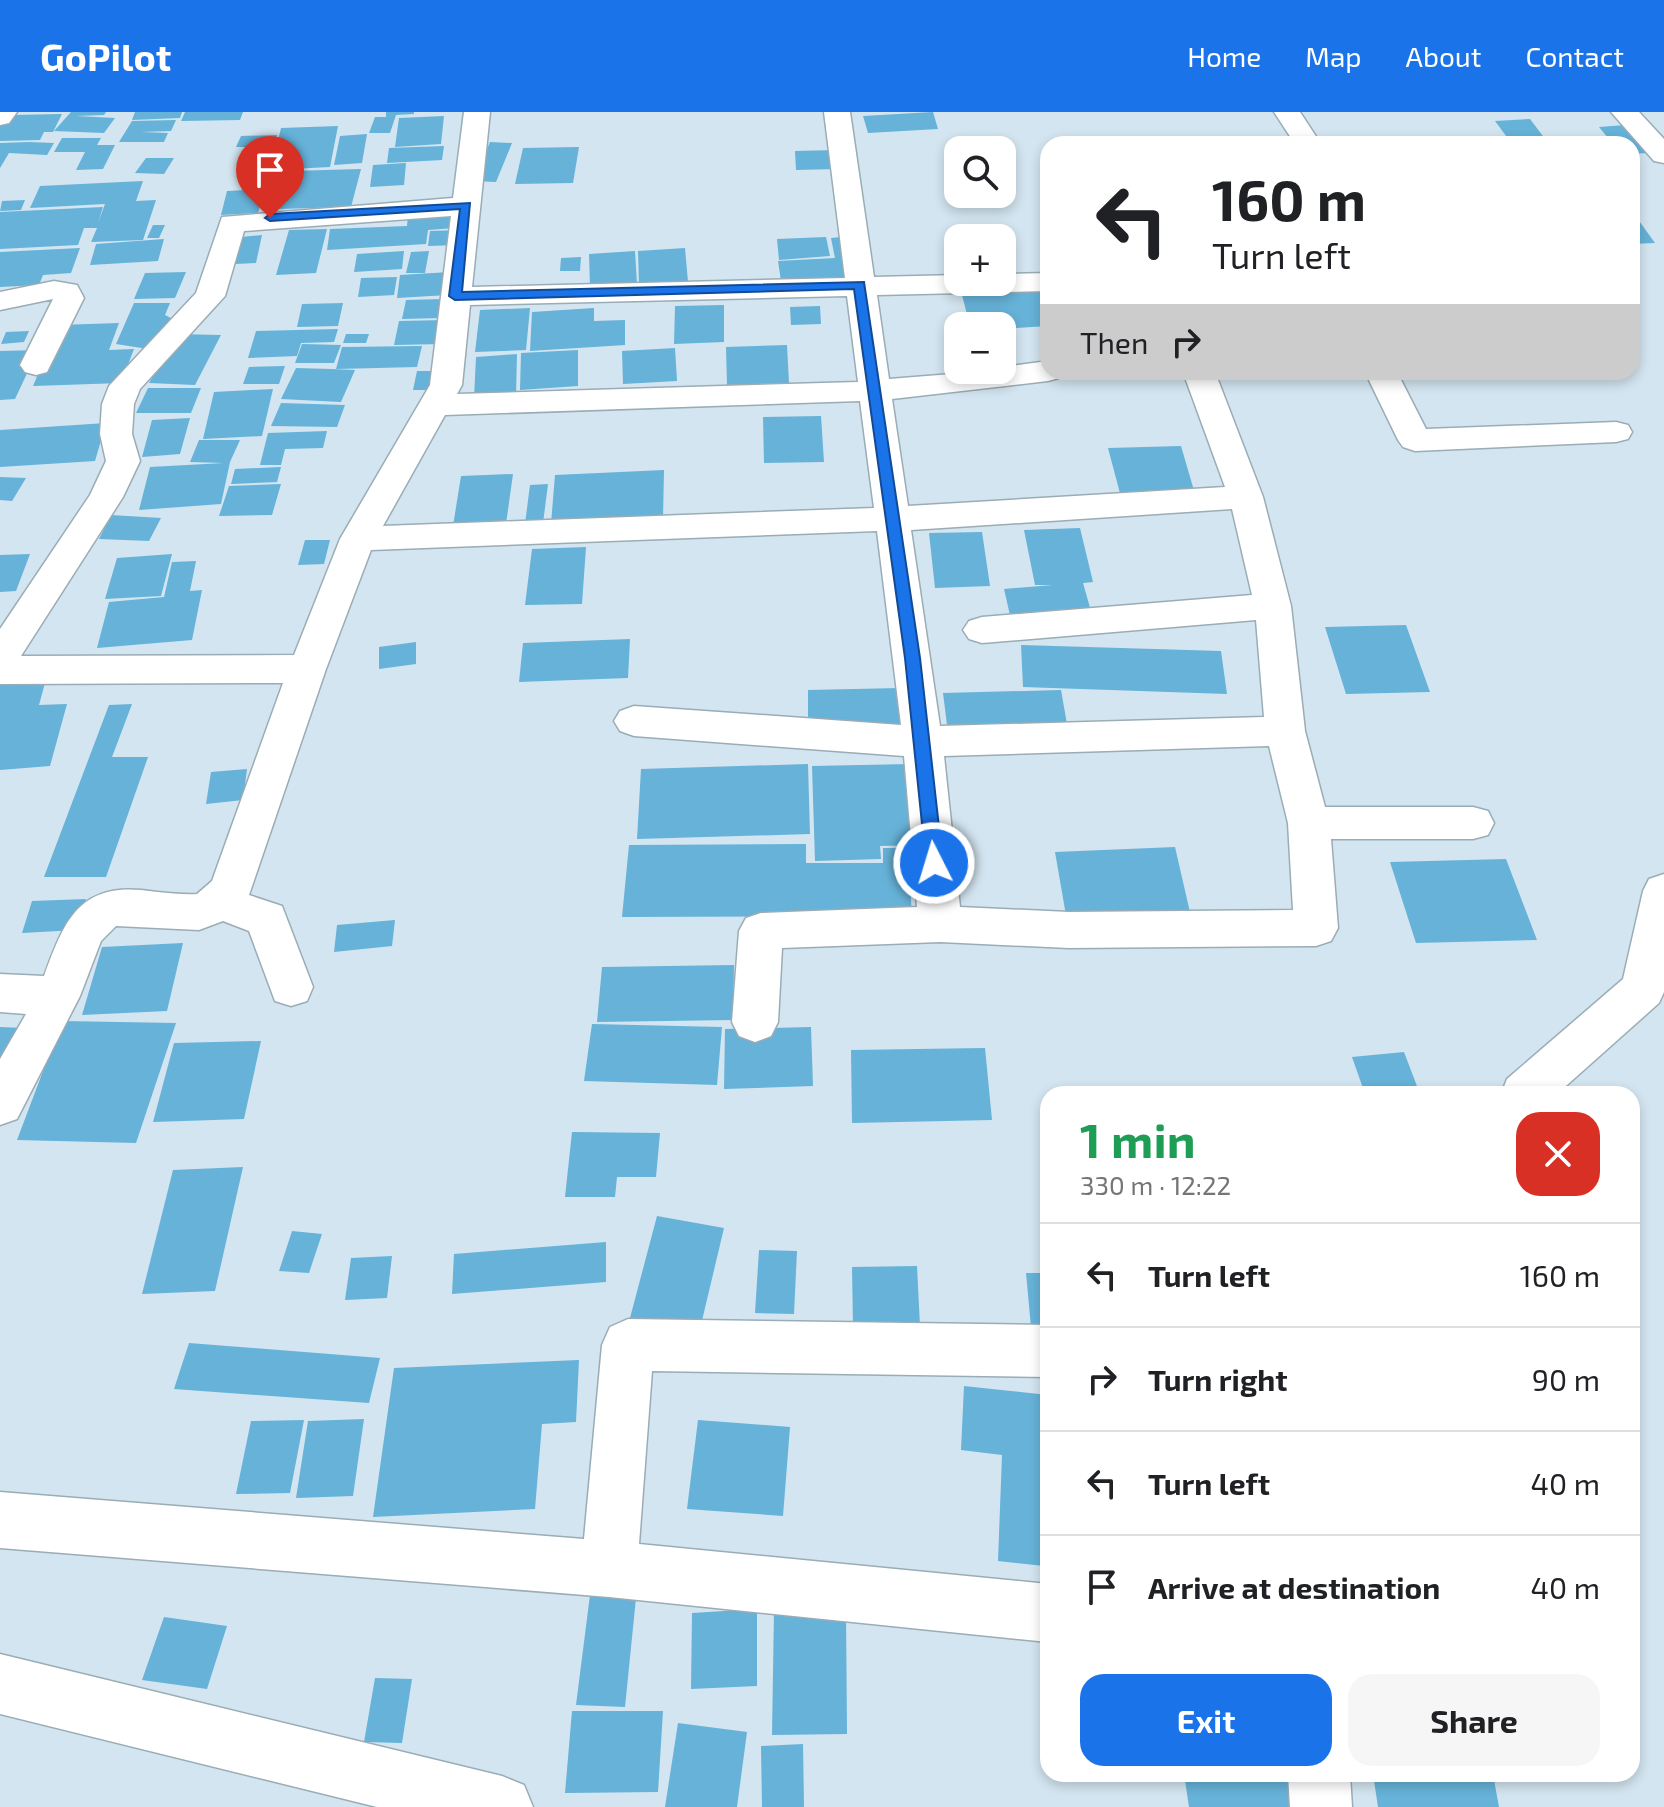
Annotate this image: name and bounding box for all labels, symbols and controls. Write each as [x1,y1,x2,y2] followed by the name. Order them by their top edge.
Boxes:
[40,33,171,79] text: GoPilot
[1187,39,1261,73] text: Home
[1305,39,1362,73] text: Map
[1406,39,1481,73] text: About
[1525,39,1624,73] text: Contact
[236,136,304,218] pin
[944,136,1016,384] map controls
[944,136,1016,208] button: search
[248,148,292,192] icon: arrive
[1212,165,1366,232] text: 160 m
[1080,168,1184,272] icon: left
[944,224,1016,296] button: +
[1212,233,1351,276] text: Turn left
[944,312,1016,384] button: −
[1164,320,1208,364] icon: right
[1080,324,1148,360] text: Then
[892,821,976,905] position arrow
[1080,1110,1196,1168] text: 1 min
[1516,1112,1600,1196] button: close
[1080,1169,1231,1200] text: 330 m · 12:22
[1080,1253,1124,1297] icon: left
[1148,1257,1270,1293] text: Turn left
[1520,1257,1600,1293] text: 160 m
[1080,1357,1124,1401] icon: right
[1148,1361,1288,1397] text: Turn right
[1532,1361,1600,1397] text: 90 m
[1080,1461,1124,1505] icon: left
[1148,1465,1270,1501] text: Turn left
[1530,1465,1600,1501] text: 40 m
[1080,1565,1124,1609] icon: arrive
[1148,1569,1440,1605] text: Arrive at destination
[1530,1569,1600,1605] text: 40 m
[1080,1674,1332,1766] button: Exit
[1348,1674,1600,1766] button: Share

